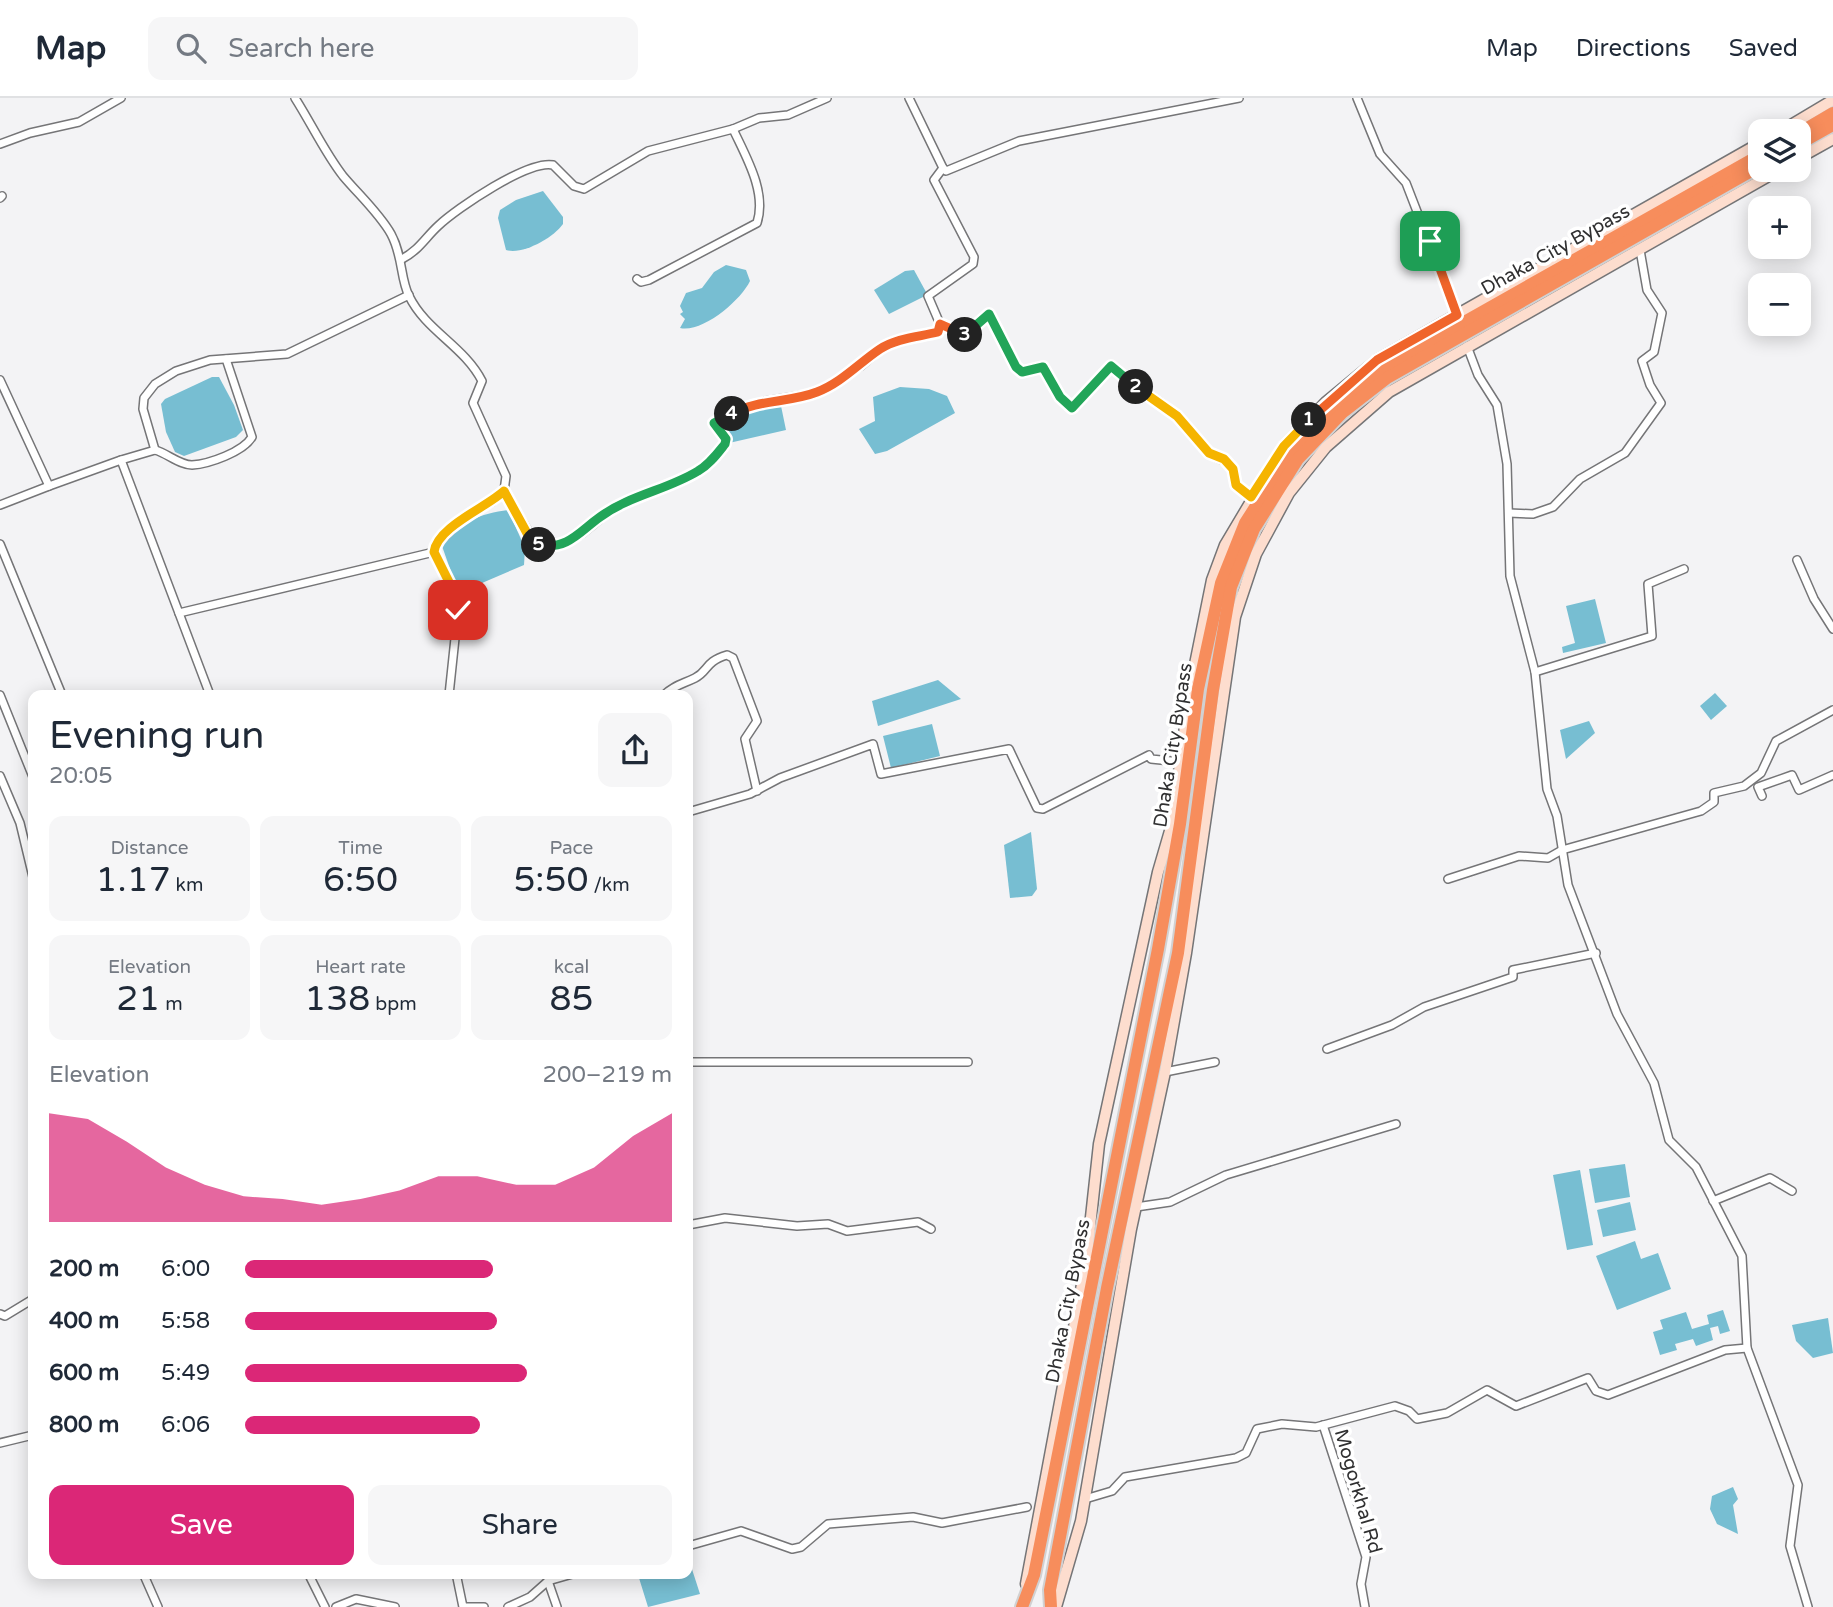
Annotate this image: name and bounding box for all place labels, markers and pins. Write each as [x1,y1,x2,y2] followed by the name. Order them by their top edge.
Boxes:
[1400,211,1460,271] pin
[948,317,982,352] pin: 3
[1118,370,1154,404] pin: 2
[714,396,750,432] pin: 4
[1292,402,1326,438] pin: 1
[522,528,556,562] pin: 5
[428,580,488,640] pin

